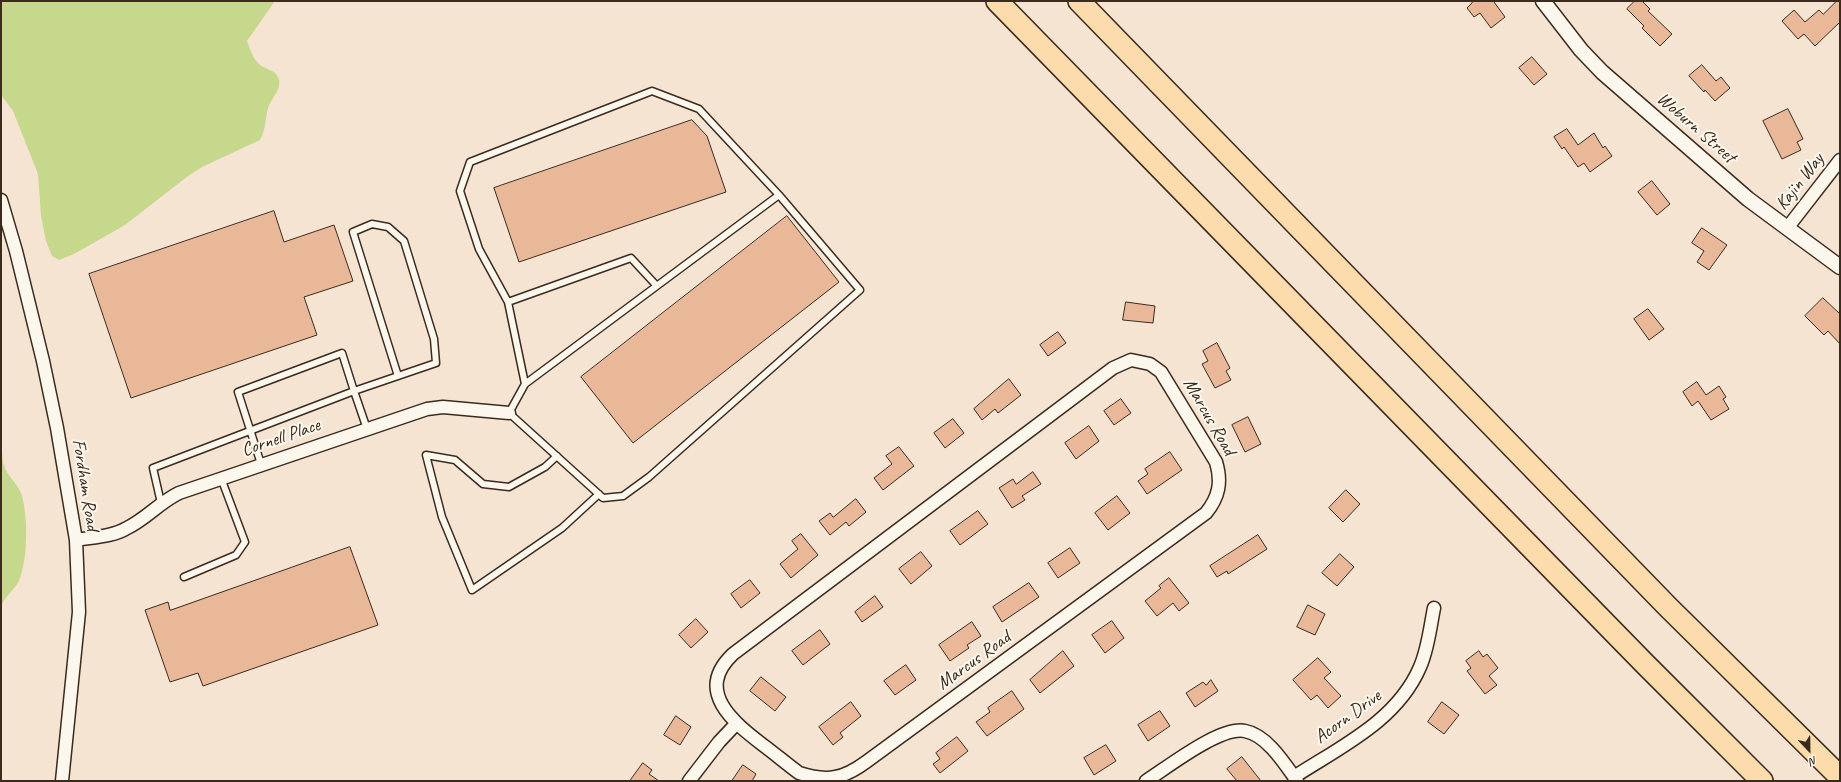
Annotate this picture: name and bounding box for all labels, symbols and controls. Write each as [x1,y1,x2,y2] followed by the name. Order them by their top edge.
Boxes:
[1652,88,1740,168] street label: Woburn Street
[1771,149,1829,215] street label: Kajin Way
[1178,374,1240,460] street label: Marcus Road
[239,414,323,462] street label: Cornell Place
[67,438,103,532] street label: Fordham Road
[933,627,1015,695] street label: Marcus Road
[1310,685,1386,749] street label: Acorn Drive
[1789,730,1829,770] north arrow
[1808,753,1819,769] text: N

